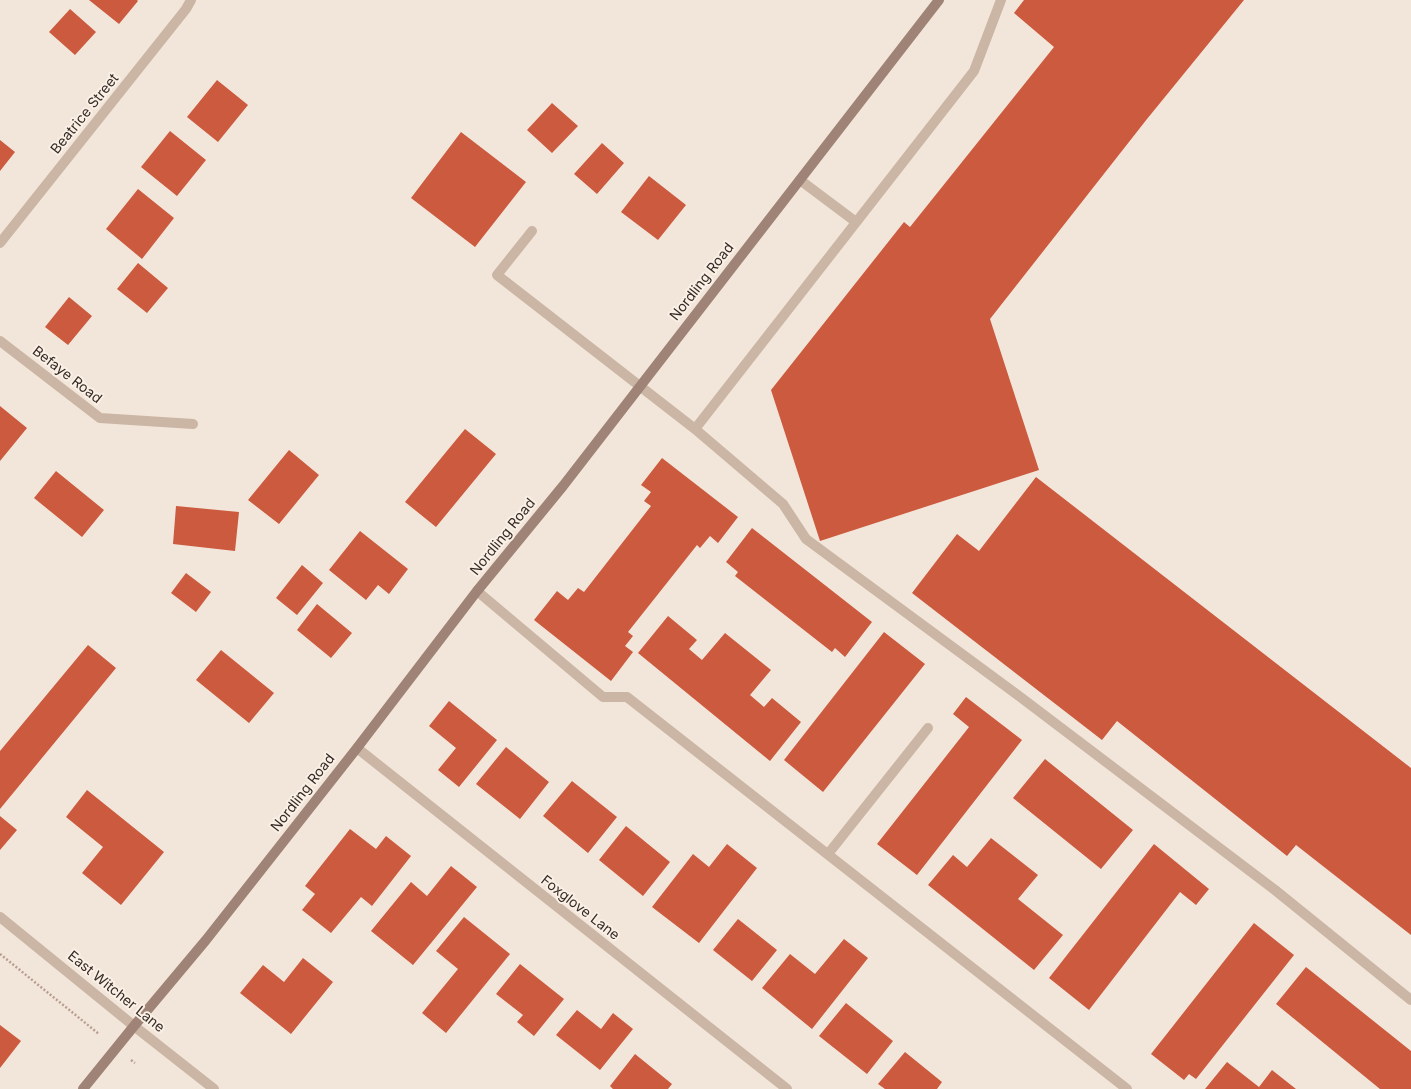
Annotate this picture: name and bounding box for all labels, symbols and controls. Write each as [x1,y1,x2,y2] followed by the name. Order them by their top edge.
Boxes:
[48,70,122,158] street label: Beatrice Street
[666,240,738,324] street label: Nordling Road
[29,343,105,407] street label: Befaye Road
[467,495,539,579] street label: Nordling Road
[267,751,339,835] street label: Nordling Road
[537,872,623,944] street label: Foxglove Lane
[64,948,168,1036] street label: East Witcher Lane

